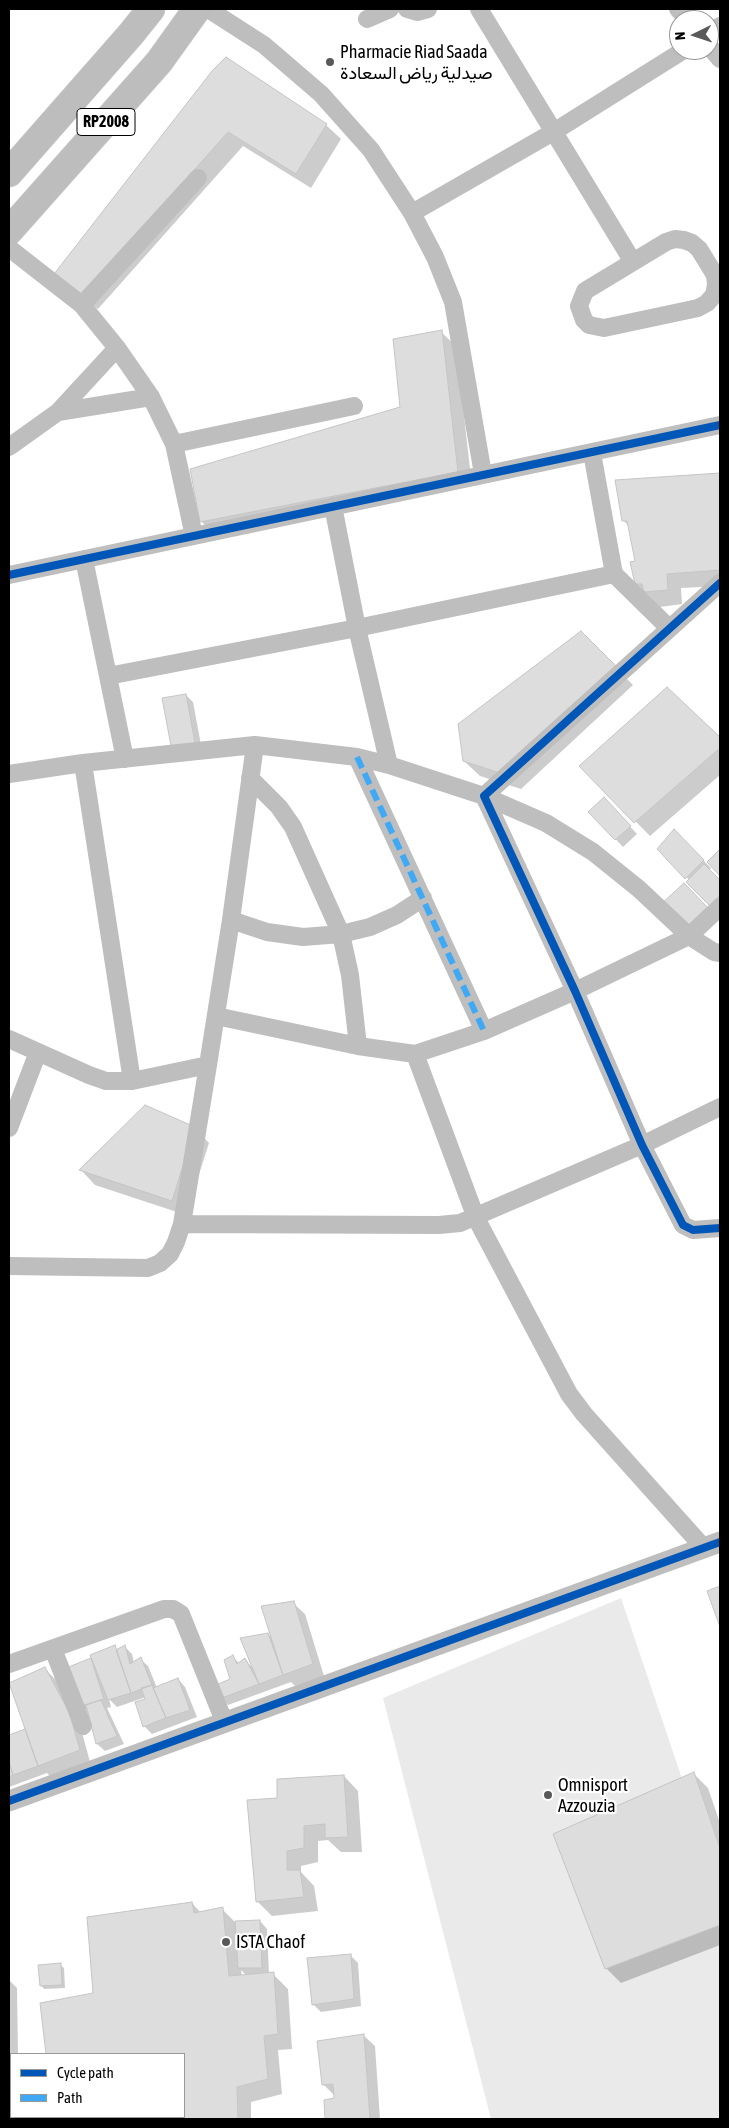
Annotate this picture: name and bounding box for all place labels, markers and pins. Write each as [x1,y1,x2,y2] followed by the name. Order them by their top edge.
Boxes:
[340,41,493,84] place label: Pharmacie Riad Saada صيدلية رياض السعادة
[324,56,336,68] marker: Pharmacie Riad Saada صيدلية رياض السعادة
[558,1774,628,1816] place label: Omnisport Azzouzia
[542,1789,554,1801] marker: Omnisport Azzouzia
[236,1931,305,1953] place label: ISTA Chaof
[220,1936,232,1948] marker: ISTA Chaof

